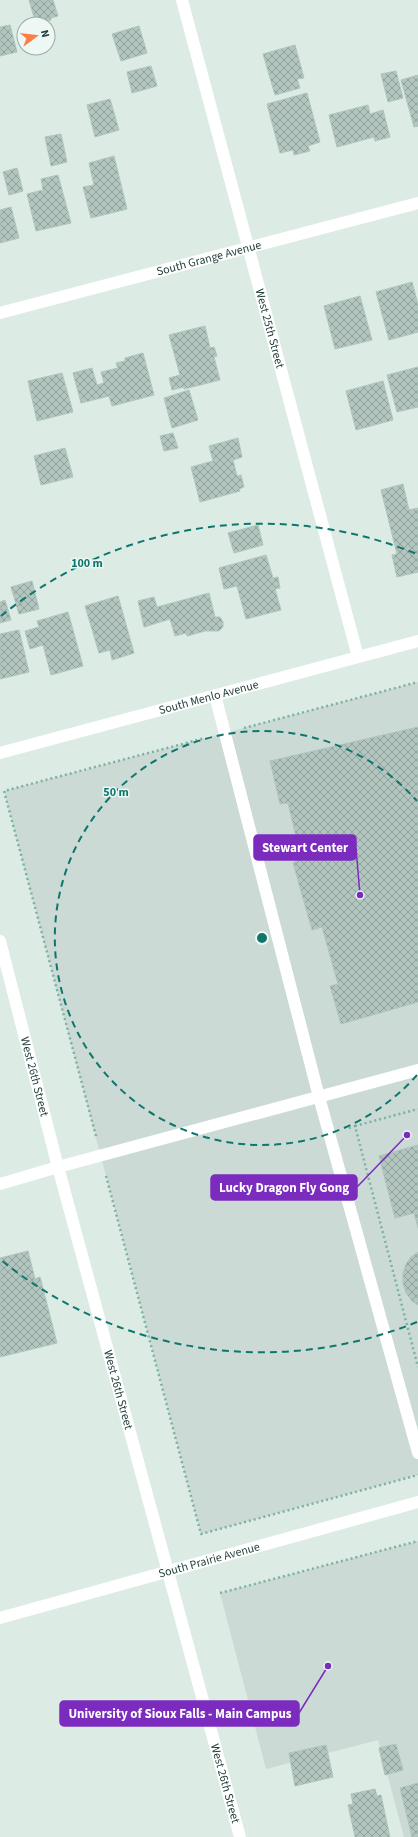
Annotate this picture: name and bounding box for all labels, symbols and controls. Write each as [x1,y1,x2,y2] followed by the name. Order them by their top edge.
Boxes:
[16,16,56,56] north arrow
[37,28,53,39] text: N
[155,236,263,280] street label: South Grange Avenue
[251,287,289,370] street label: West 25th Street
[71,555,103,572] text: 100 m
[157,676,261,719] street label: South Menlo Avenue
[103,784,129,801] text: 50 m
[254,835,356,860] callout: Stewart Center
[262,839,349,857] text: Stewart Center
[255,931,269,945] centre of rings
[16,1035,53,1118] street label: West 26th Street
[211,1175,357,1200] callout: Lucky Dragon Fly Gong
[219,1179,349,1197] text: Lucky Dragon Fly Gong
[100,1348,137,1431] street label: West 26th Street
[156,1538,262,1582] street label: South Prairie Avenue
[60,1701,299,1726] callout: University of Sioux Falls - Main Campus
[68,1705,292,1723] text: University of Sioux Falls - Main Campus
[207,1742,244,1825] street label: West 26th Street

